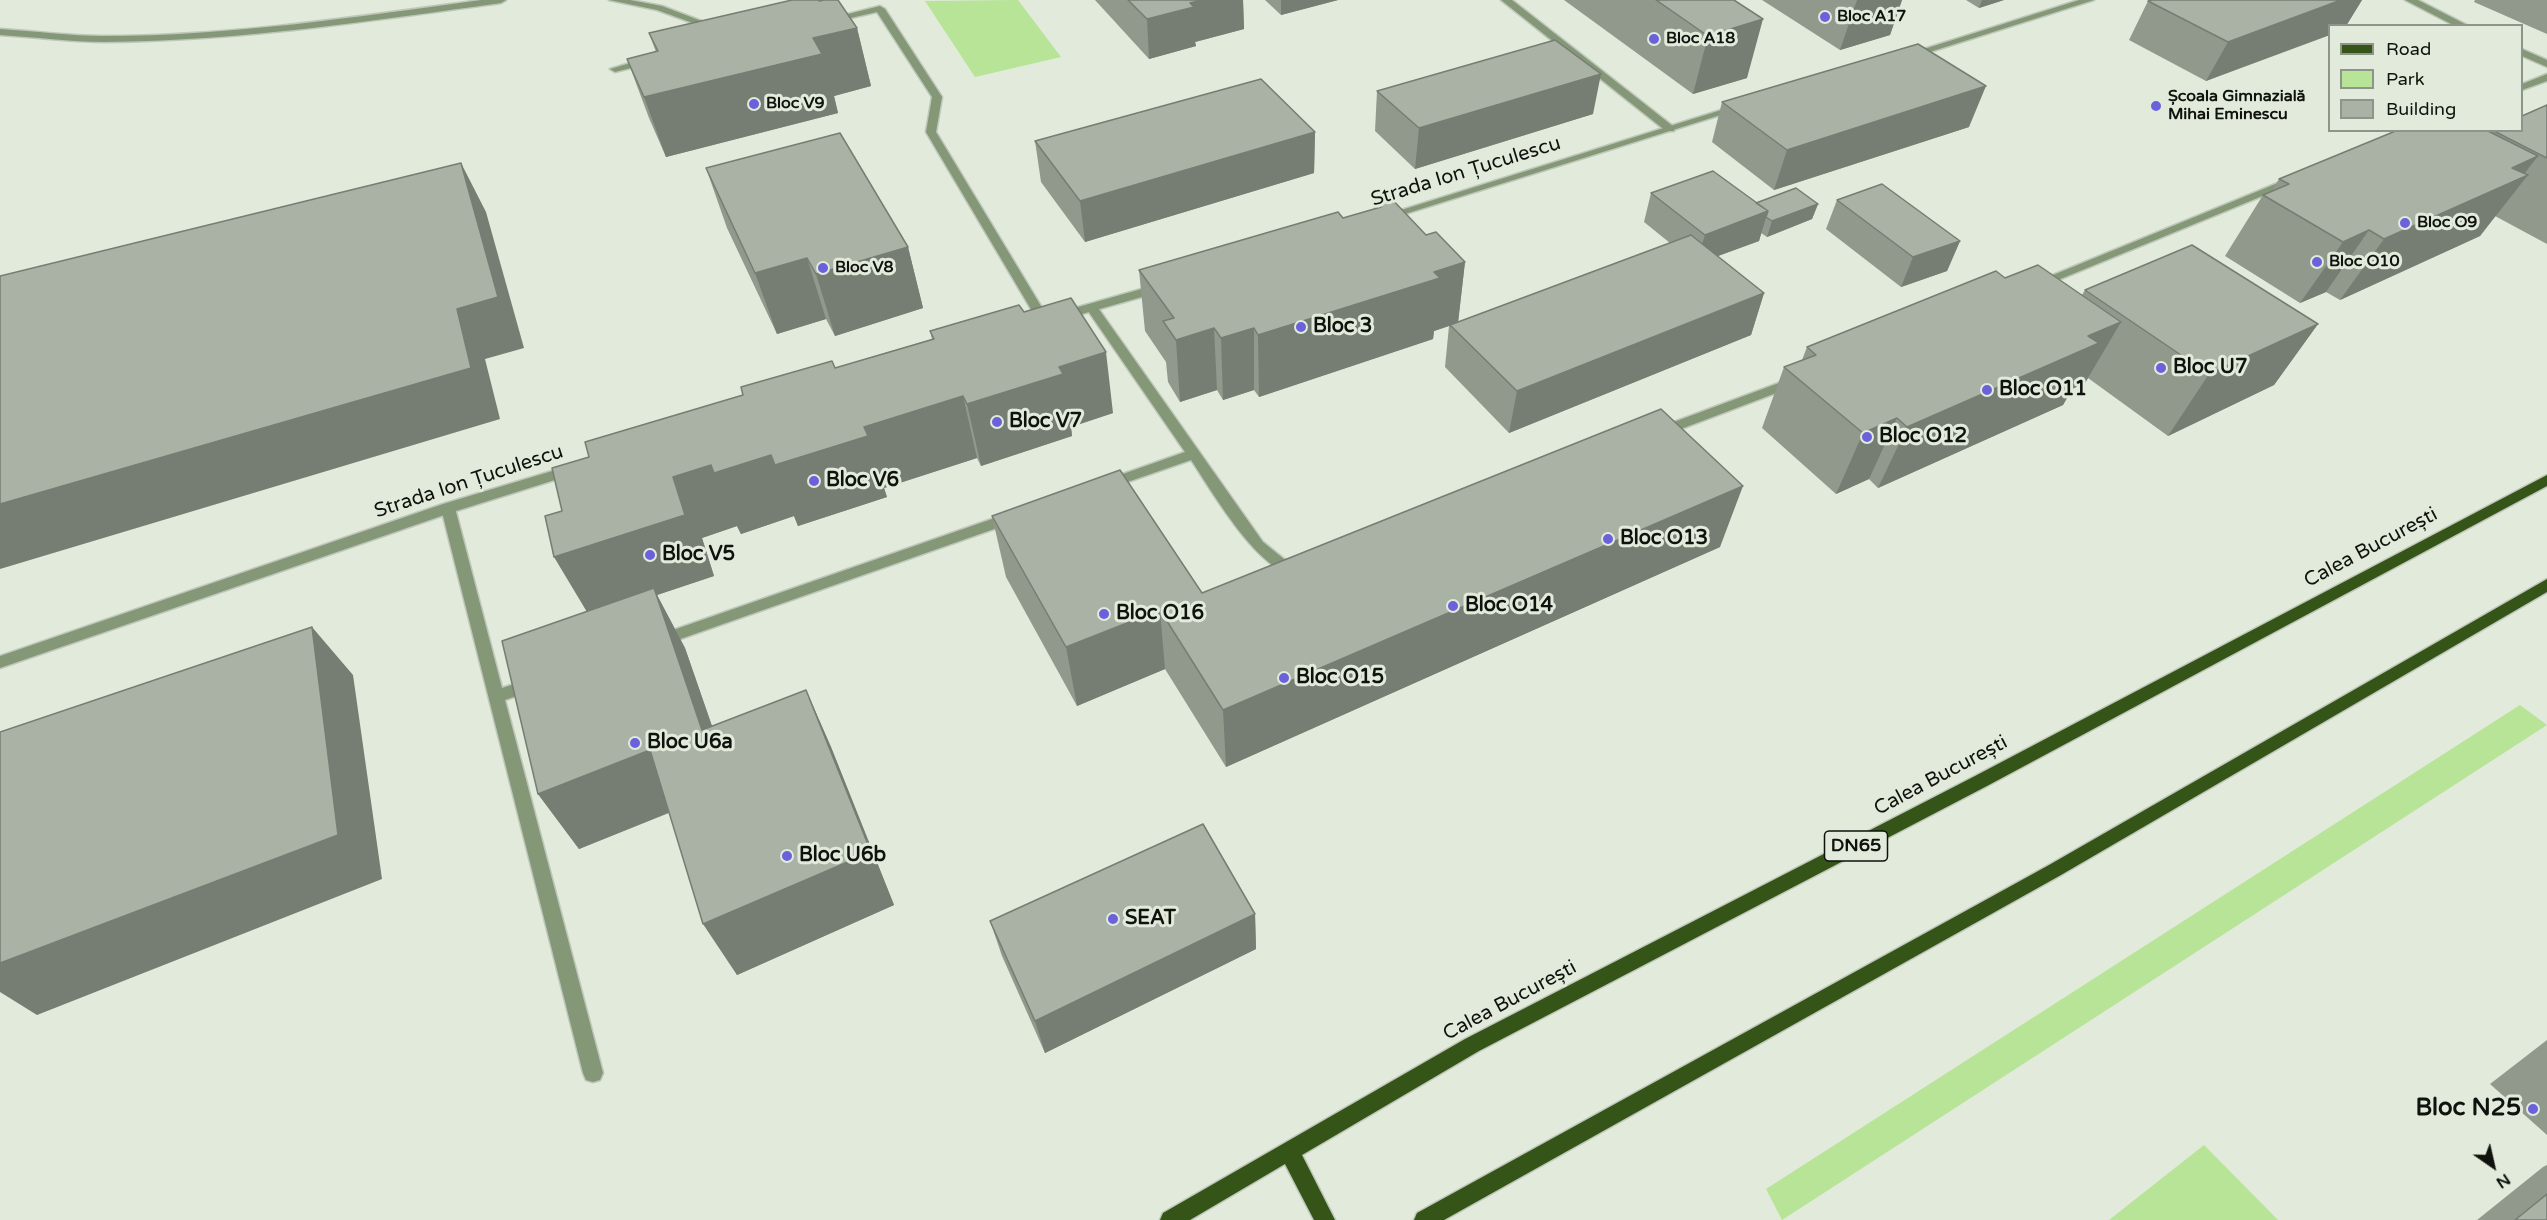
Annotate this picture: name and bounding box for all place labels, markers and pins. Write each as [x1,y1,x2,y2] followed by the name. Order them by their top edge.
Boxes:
[1837,7,1906,27] place label: Bloc A17
[1818,10,1832,24] marker: Bloc A17
[1666,29,1735,49] place label: Bloc A18
[1647,32,1661,46] marker: Bloc A18
[2168,87,2306,125] place label: Școala Gimnazială Mihai Eminescu
[766,94,825,114] place label: Bloc V9
[747,97,761,111] marker: Bloc V9
[2149,99,2163,113] marker: Școala Gimnazială Mihai Eminescu
[2417,213,2477,233] place label: Bloc O9
[2398,216,2412,230] marker: Bloc O9
[2329,252,2399,272] place label: Bloc O10
[2310,255,2324,269] marker: Bloc O10
[835,258,894,278] place label: Bloc V8
[816,261,830,275] marker: Bloc V8
[1313,315,1372,339] place label: Bloc 3
[1294,320,1308,334] marker: Bloc 3
[2173,356,2247,380] place label: Bloc U7
[2154,361,2168,375] marker: Bloc U7
[1999,378,2087,402] place label: Bloc O11
[1980,383,1994,397] marker: Bloc O11
[1009,410,1082,434] place label: Bloc V7
[990,415,1004,429] marker: Bloc V7
[1879,425,1967,449] place label: Bloc O12
[1860,430,1874,444] marker: Bloc O12
[826,469,899,493] place label: Bloc V6
[807,474,821,488] marker: Bloc V6
[1620,527,1708,551] place label: Bloc O13
[1601,532,1615,546] marker: Bloc O13
[662,543,735,567] place label: Bloc V5
[643,548,657,562] marker: Bloc V5
[1465,594,1553,618] place label: Bloc O14
[1446,599,1460,613] marker: Bloc O14
[1116,602,1204,626] place label: Bloc O16
[1097,607,1111,621] marker: Bloc O16
[1296,666,1384,690] place label: Bloc O15
[1277,671,1291,685] marker: Bloc O15
[647,731,733,755] place label: Bloc U6a
[628,736,642,750] marker: Bloc U6a
[799,844,886,868] place label: Bloc U6b
[780,849,794,863] marker: Bloc U6b
[1125,907,1176,931] place label: SEAT
[1106,912,1120,926] marker: SEAT
[2416,1095,2521,1123] place label: Bloc N25
[2526,1102,2540,1116] marker: Bloc N25

